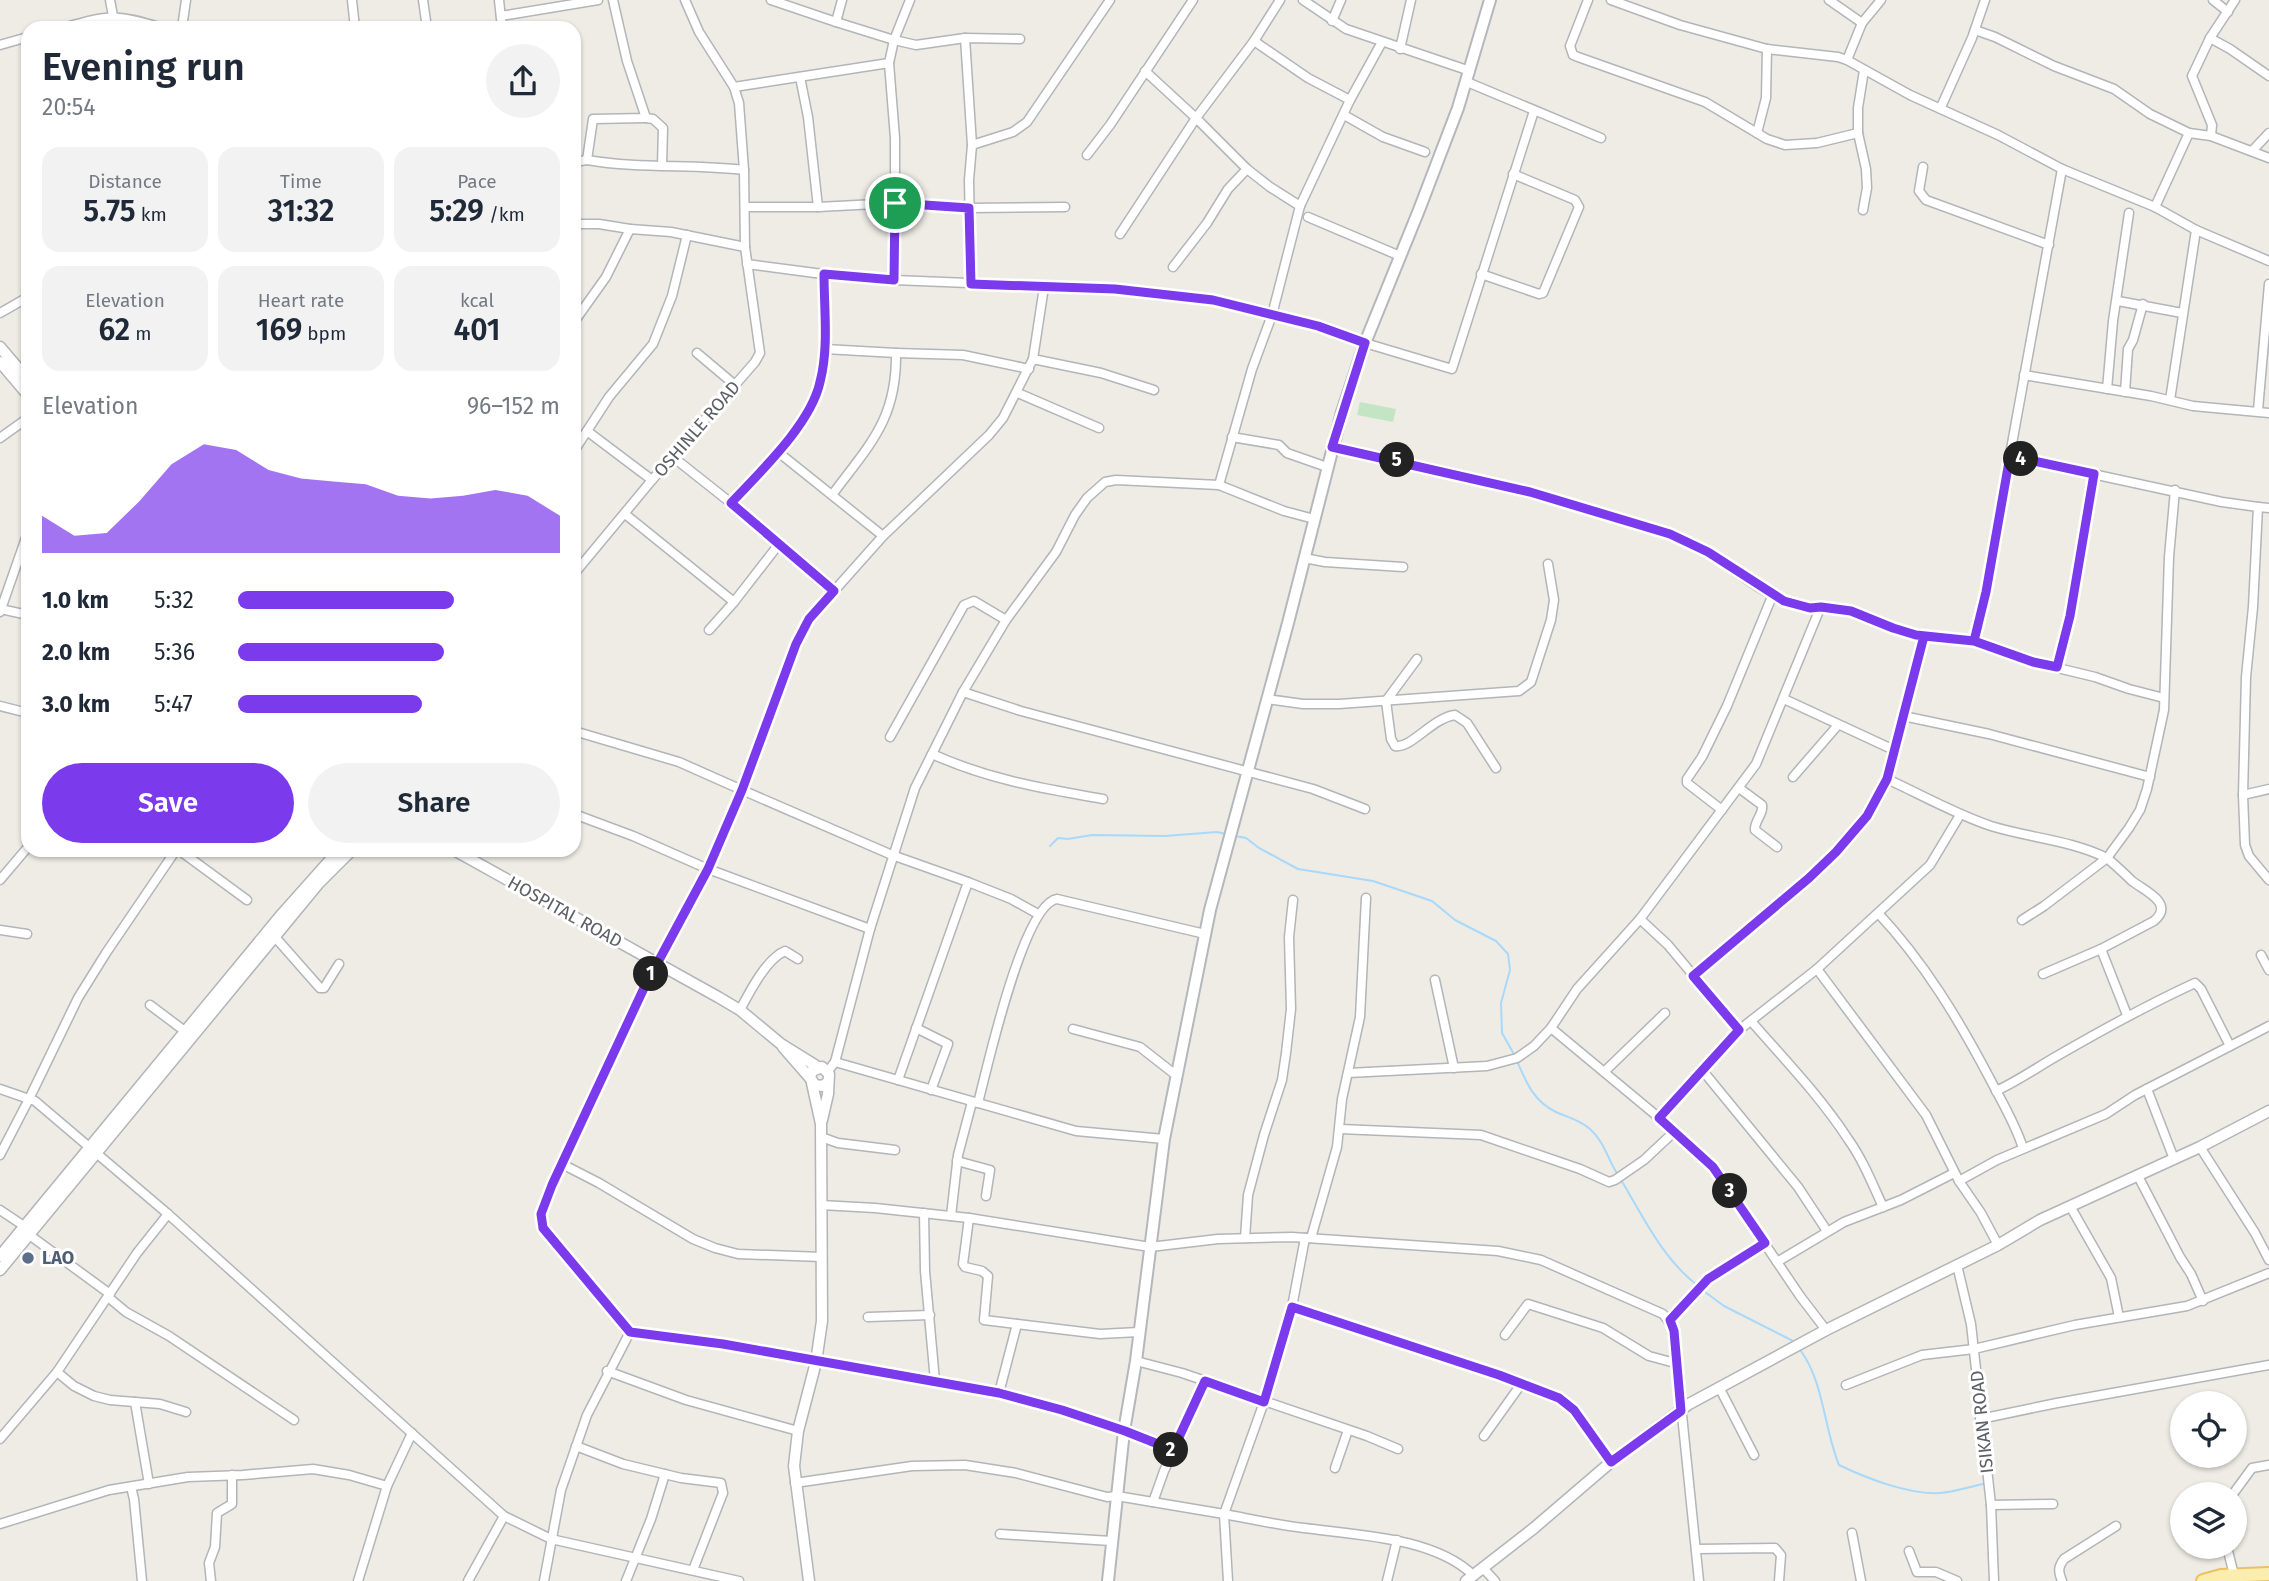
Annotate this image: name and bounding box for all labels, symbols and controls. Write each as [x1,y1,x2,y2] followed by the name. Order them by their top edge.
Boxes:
[42,44,245,90] text: Evening run
[486,44,560,118] button: share
[42,93,96,121] text: 20:54
[88,170,162,193] text: Distance
[280,170,322,193] text: Time
[457,170,497,193] text: Pace
[865,173,925,233] pin
[876,184,914,222] icon: arrive
[83,193,136,229] text: 5.75
[268,193,334,229] text: 31:32
[429,193,484,229] text: 5:29
[136,203,167,226] text: km
[484,203,525,226] text: /km
[85,289,165,312] text: Elevation
[258,289,344,312] text: Heart rate
[460,289,494,312] text: kcal
[99,312,130,348] text: 62
[256,312,302,348] text: 169
[453,312,501,348] text: 401
[130,322,151,345] text: m
[302,322,346,345] text: bpm
[649,376,745,482] street label: OSHINLE ROAD
[42,392,138,420] text: Elevation
[467,392,560,420] text: 96–152 m
[1380,442,1414,477] pin: 5
[2004,442,2038,476] pin: 4
[2015,447,2026,470] text: 4
[1391,448,1402,471] text: 5
[42,586,109,614] text: 1.0 km
[154,586,194,614] text: 5:32
[42,638,110,666] text: 2.0 km
[154,638,195,666] text: 5:36
[42,690,110,718] text: 3.0 km
[154,690,193,718] text: 5:47
[42,763,294,843] button: Save
[308,763,560,843] button: Share
[504,871,626,953] street label: HOSPITAL ROAD
[634,956,668,992] pin: 1
[646,962,655,985] text: 1
[1712,1174,1748,1208] pin: 3
[1725,1179,1734,1202] text: 3
[42,1247,74,1269] place label: LAO
[20,1250,36,1266] marker: LAO
[1966,1369,1998,1475] street label: ISIKAN ROAD
[2170,1391,2247,1559] map controls
[2170,1391,2247,1468] button: locate
[1154,1432,1188,1468] pin: 2
[1166,1438,1175,1461] text: 2
[2170,1482,2247,1559] button: layers

